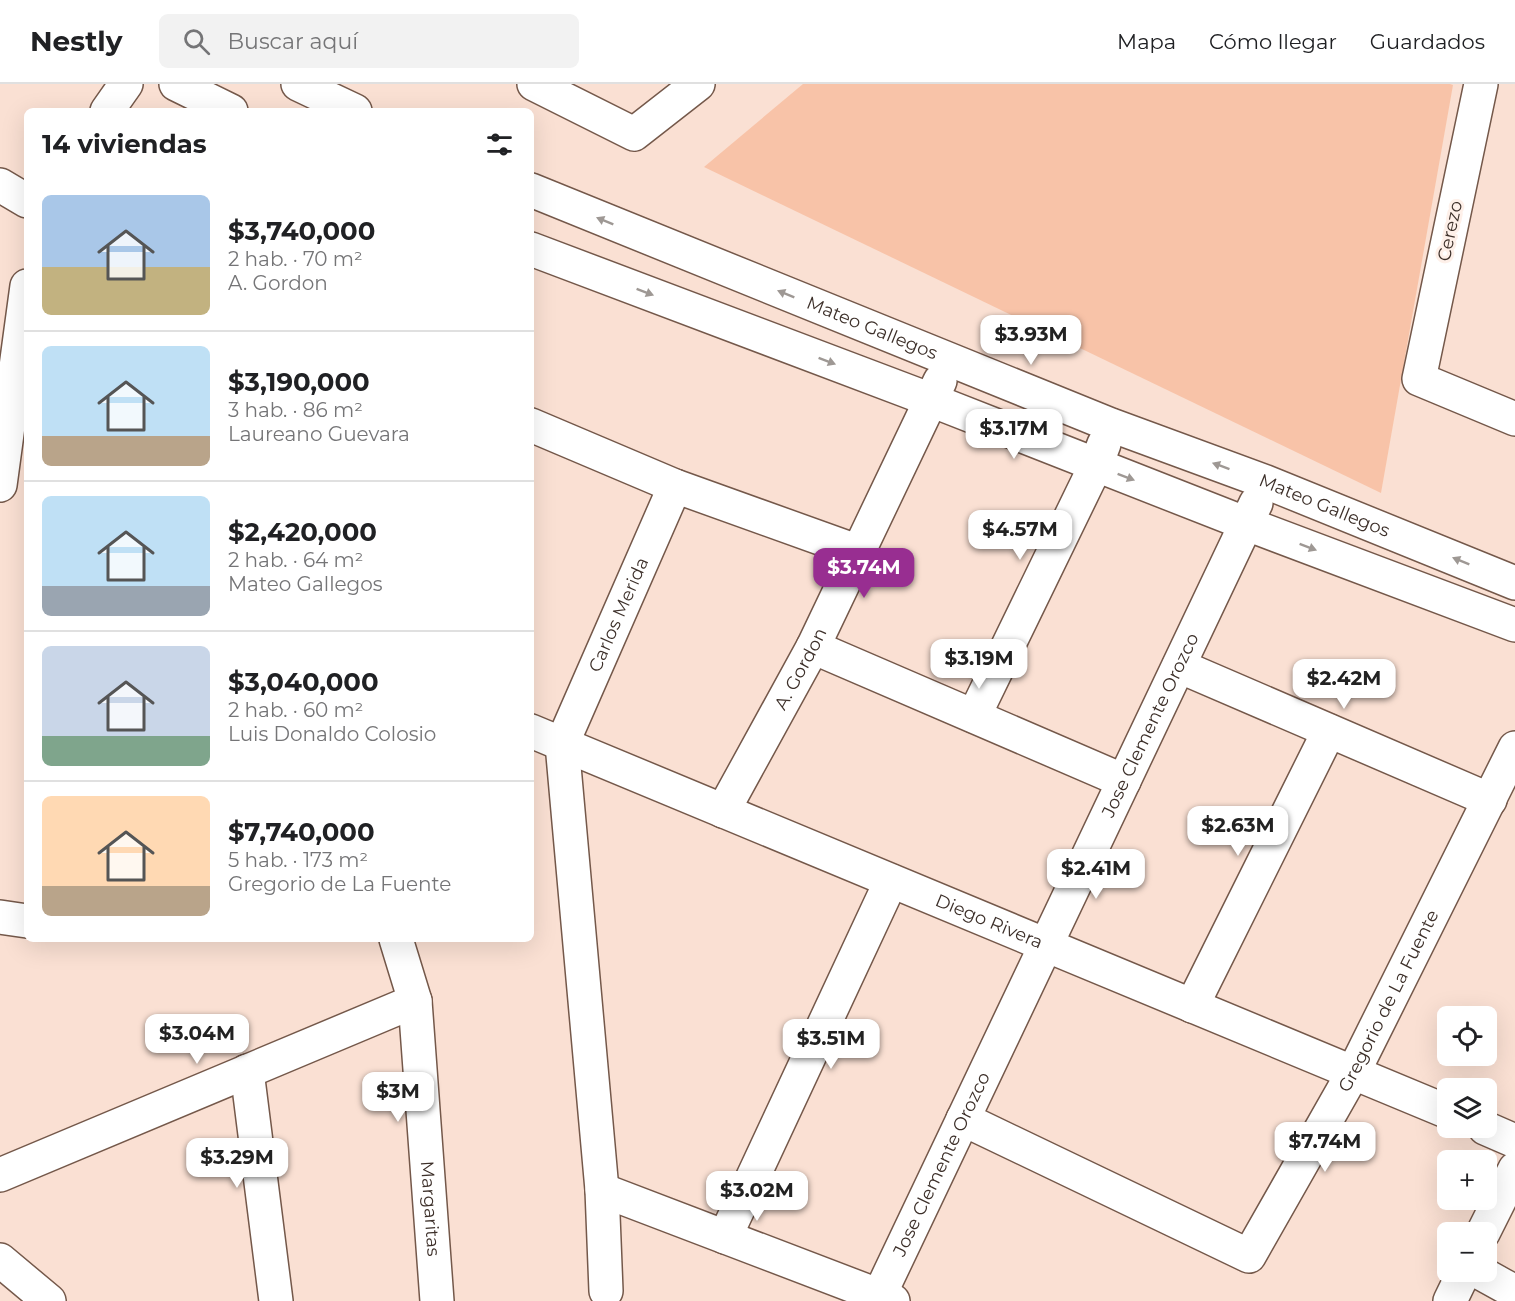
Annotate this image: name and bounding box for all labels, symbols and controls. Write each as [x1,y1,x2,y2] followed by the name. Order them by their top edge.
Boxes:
[159,14,579,68] search box
[30,24,123,58] text: Nestly
[180,25,213,58] icon: search
[228,28,358,55] text: Buscar aquí
[1117,29,1176,54] text: Mapa
[1209,29,1337,54] text: Cómo llegar
[1370,29,1485,54] text: Guardados
[42,128,207,160] text: 14 viviendas
[483,128,516,161] icon: filters
[1433,199,1467,263] street label: Cerezo
[228,215,375,247] text: $3,740,000
[596,216,614,225] one-way arrow
[90,219,162,291] icon: home
[228,247,363,271] text: 2 hab. · 70 m²
[228,271,328,295] text: A. Gordon
[636,287,654,297] one-way arrow
[776,289,794,299] one-way arrow
[803,292,941,365] street label: Mateo Gallegos
[982,315,1080,366] pin: $3.93M
[994,322,1068,346] text: $3.93M
[818,356,836,366] one-way arrow
[228,366,370,398] text: $3,190,000
[90,370,162,442] icon: home
[228,398,363,422] text: 3 hab. · 86 m²
[965,409,1063,460] pin: $3.17M
[980,416,1048,440] text: $3.17M
[228,422,410,446] text: Laureano Guevara
[1212,460,1230,470] one-way arrow
[1256,469,1393,542] street label: Mateo Gallegos
[1118,472,1136,482] one-way arrow
[971,510,1069,561] pin: $4.57M
[228,516,377,548] text: $2,420,000
[982,517,1058,541] text: $4.57M
[90,520,162,592] icon: home
[1299,543,1317,552] one-way arrow
[228,548,363,572] text: 2 hab. · 64 m²
[815,548,913,599] pin: $3.74M
[584,554,653,675] street label: Carlos Merida
[827,555,901,579] text: $3.74M
[1452,556,1470,565] one-way arrow
[228,572,383,596] text: Mateo Gallegos
[770,624,832,714] street label: A. Gordon
[1097,630,1204,822] street label: Jose Clemente Orozco
[930,639,1028,690] pin: $3.19M
[944,646,1014,670] text: $3.19M
[1295,659,1393,710] pin: $2.42M
[228,666,379,698] text: $3,040,000
[1307,666,1381,690] text: $2.42M
[90,670,162,742] icon: home
[228,698,363,722] text: 2 hab. · 60 m²
[228,722,436,746] text: Luis Donaldo Colosio
[1189,806,1287,857] pin: $2.63M
[1201,813,1275,837] text: $2.63M
[228,816,375,848] text: $7,740,000
[90,820,162,892] icon: home
[228,848,368,872] text: 5 hab. · 173 m²
[1047,849,1145,900] pin: $2.41M
[1061,856,1131,880] text: $2.41M
[228,872,451,896] text: Gregorio de La Fuente
[932,889,1046,953] street label: Diego Rivera
[1333,906,1444,1096] street label: Gregorio de La Fuente
[1437,1006,1497,1282] map controls
[1437,1006,1497,1066] button: locate
[148,1014,246,1065] pin: $3.04M
[782,1019,880,1070] pin: $3.51M
[159,1021,235,1045] text: $3.04M
[797,1026,865,1050] text: $3.51M
[888,1068,995,1261] street label: Jose Clemente Orozco
[369,1072,427,1123] pin: $3M
[1437,1078,1497,1138] button: layers
[376,1079,420,1103] text: $3M
[1276,1122,1374,1173] pin: $7.74M
[1289,1129,1361,1153] text: $7.74M
[188,1138,286,1189] pin: $3.29M
[200,1145,274,1169] text: $3.29M
[1437,1150,1497,1210] button: +
[416,1160,445,1257] street label: Margaritas
[708,1171,806,1222] pin: $3.02M
[720,1178,794,1202] text: $3.02M
[1437,1222,1497,1282] button: −

